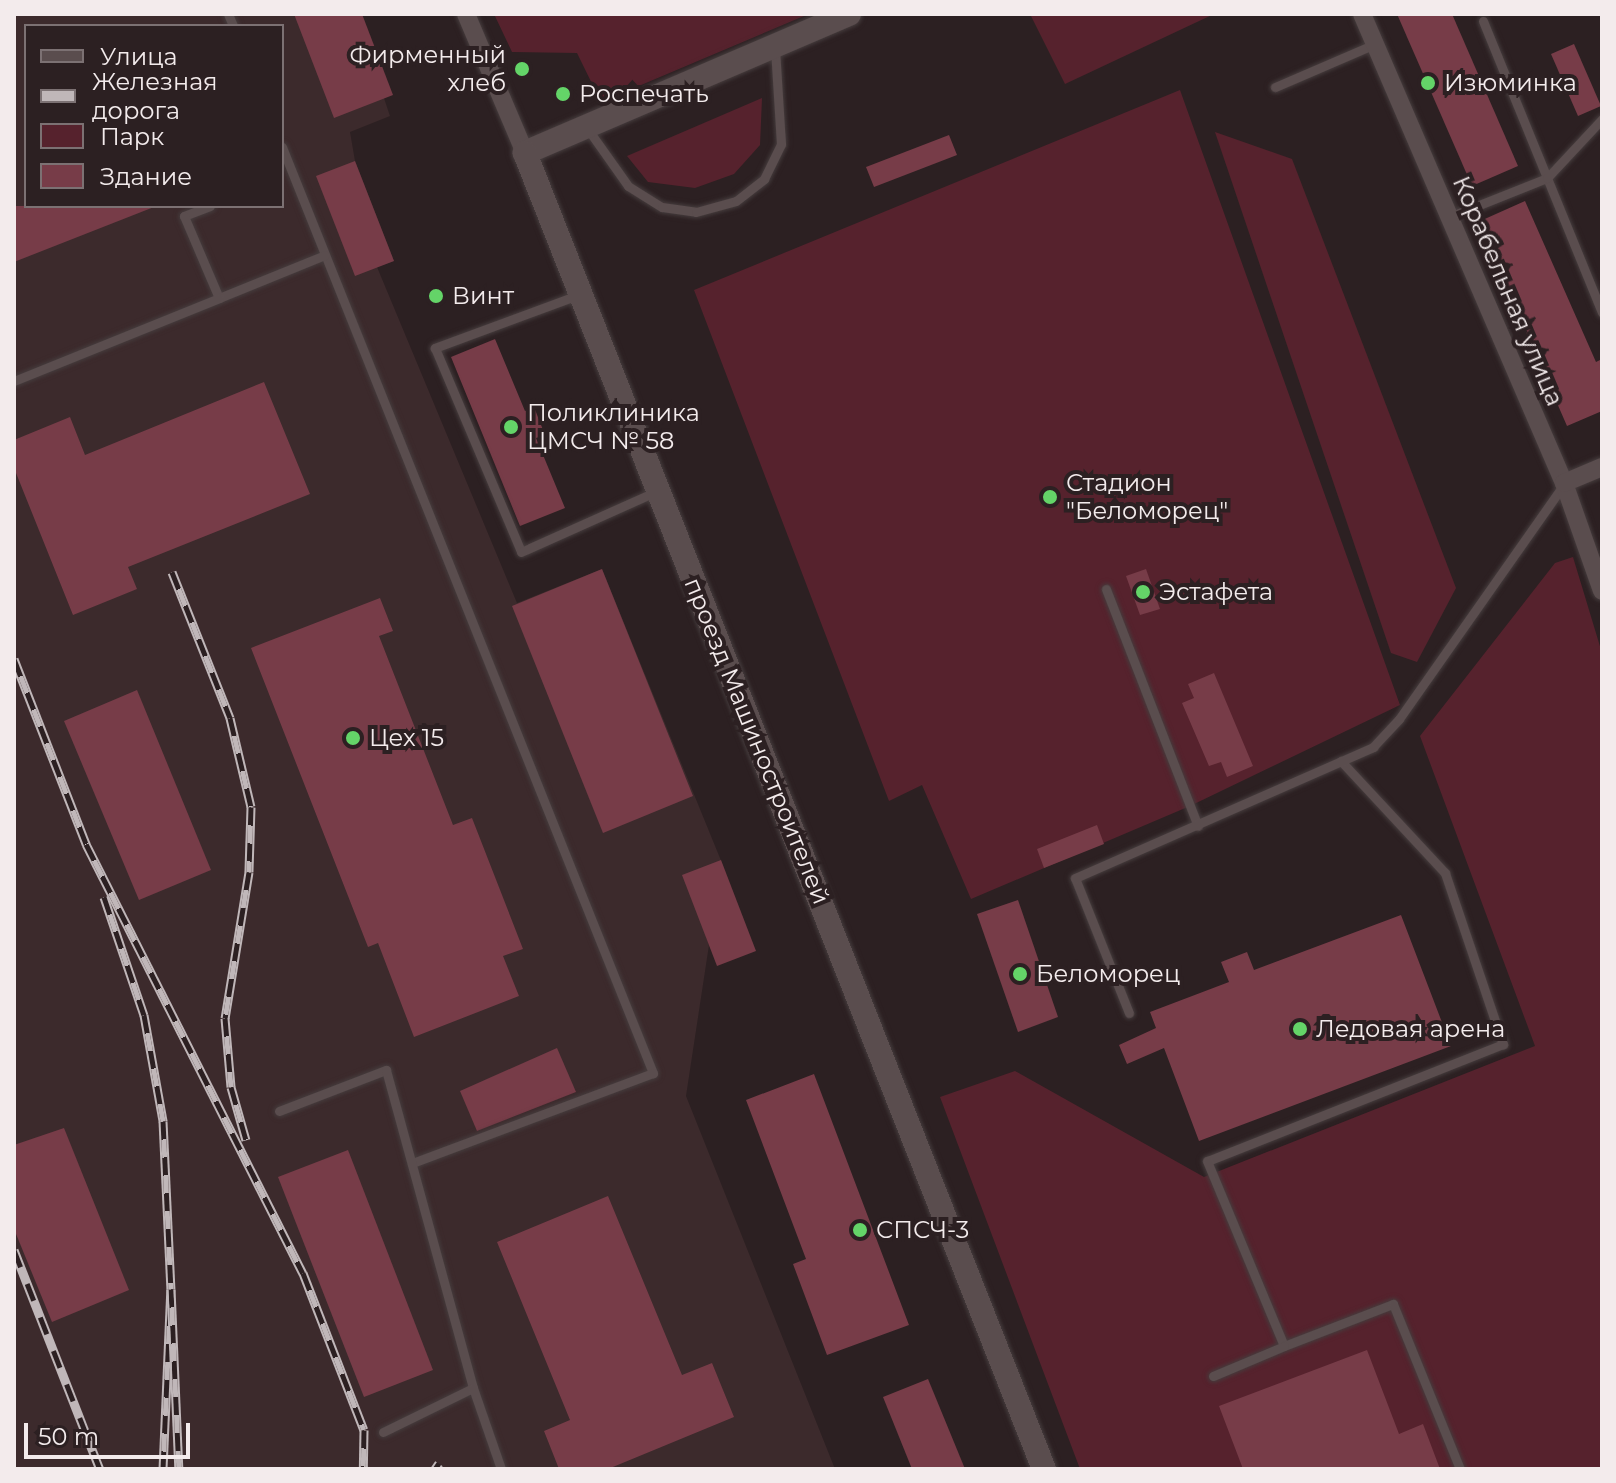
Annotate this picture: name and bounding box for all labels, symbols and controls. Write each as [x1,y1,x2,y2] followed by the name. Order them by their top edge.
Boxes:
[24,24,284,208] legend
[349,41,506,97] place label: Фирменный хлеб
[100,42,178,71] text: Улица
[513,60,531,78] marker: Фирменный хлеб
[92,67,218,125] text: Железная дорога
[1444,69,1577,97] place label: Изюминка
[1419,74,1437,92] marker: Изюминка
[579,80,709,108] place label: Роспечать
[554,85,572,103] marker: Роспечать
[100,122,164,151] text: Парк
[100,162,192,191] text: Здание
[1447,172,1569,410] street label: Корабельная улица
[452,282,514,310] place label: Винт
[427,287,445,305] marker: Винт
[527,399,700,455] place label: Поликлиника ЦМСЧ № 58
[502,418,520,436] marker: Поликлиника ЦМСЧ № 58
[1066,469,1228,525] place label: Стадион "Беломорец"
[1041,488,1059,506] marker: Стадион "Беломорец"
[678,574,836,908] street label: проезд Машиностроителей
[1159,578,1273,606] place label: Эстафета
[1134,583,1152,601] marker: Эстафета
[369,724,444,752] place label: Цех 15
[344,729,362,747] marker: Цех 15
[1036,960,1180,988] place label: Беломорец
[1011,965,1029,983] marker: Беломорец
[1316,1015,1505,1043] place label: Ледовая арена
[1291,1020,1309,1038] marker: Ледовая арена
[876,1216,969,1244] place label: СПСЧ-3
[851,1221,869,1239] marker: СПСЧ-3
[28,1407,194,1457] scale bar
[38,1422,99,1451] text: 50 m

